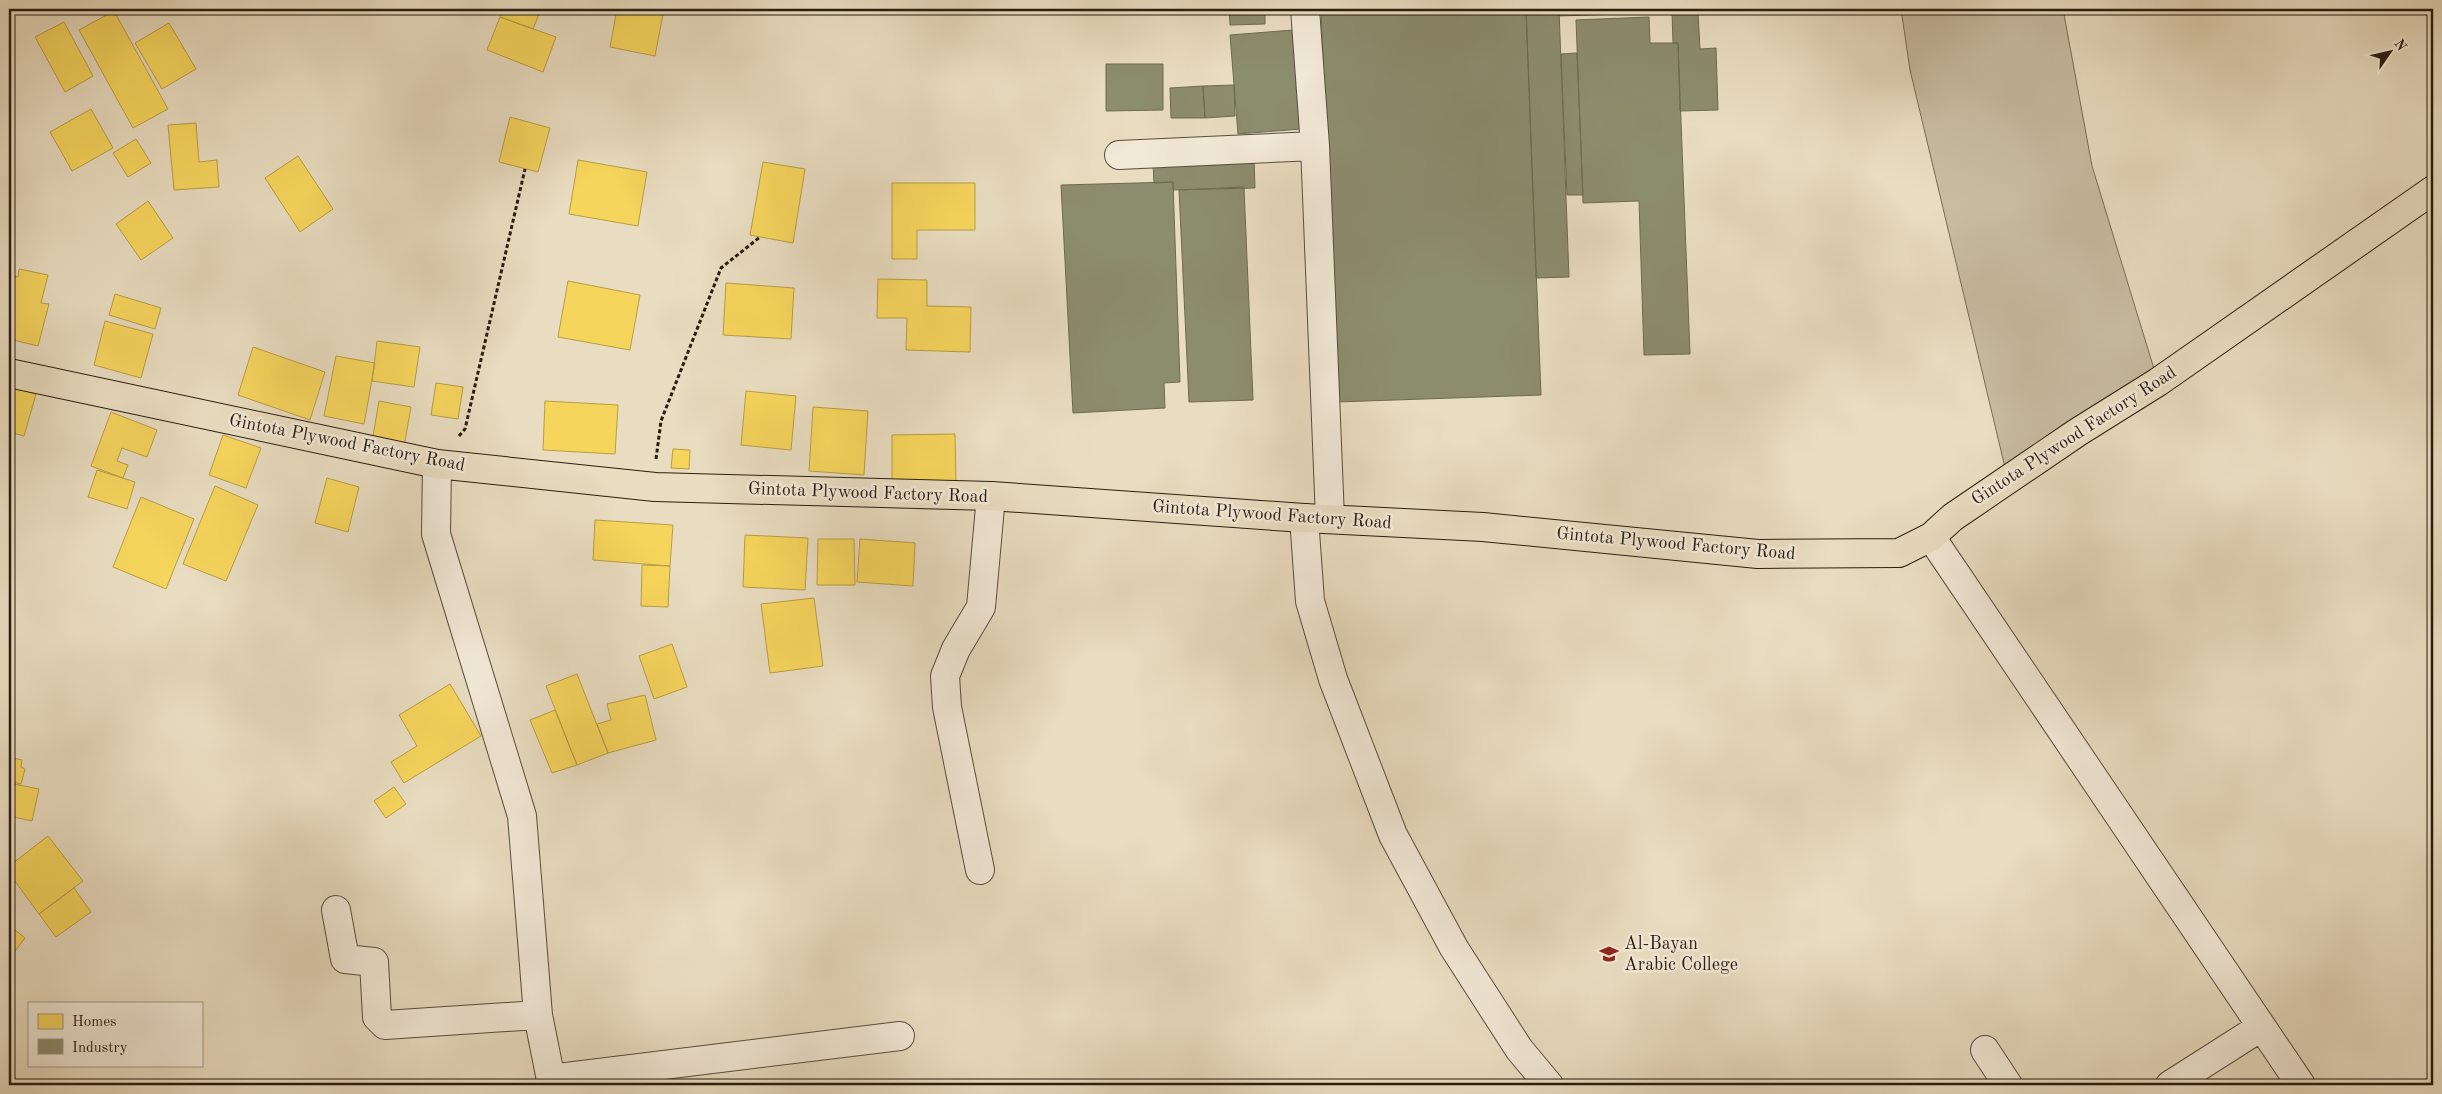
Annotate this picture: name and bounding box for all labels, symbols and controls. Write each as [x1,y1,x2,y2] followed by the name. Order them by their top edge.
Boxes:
[2364,28,2414,78] north arrow
[2391,37,2409,54] text: N
[1968,363,2180,509] street label: Gintota Plywood Factory Road
[227,411,467,475] street label: Gintota Plywood Factory Road
[748,480,988,506] street label: Gintota Plywood Factory Road
[1152,498,1392,532] street label: Gintota Plywood Factory Road
[1556,525,1796,563] street label: Gintota Plywood Factory Road
[1624,935,1738,974] place label: Al-Bayan Arabic College
[1598,943,1620,965] school or university icon: Al-Bayan Arabic College
[28,1002,202,1066] legend
[72,1015,117,1030] text: Homes
[72,1041,128,1056] text: Industry

